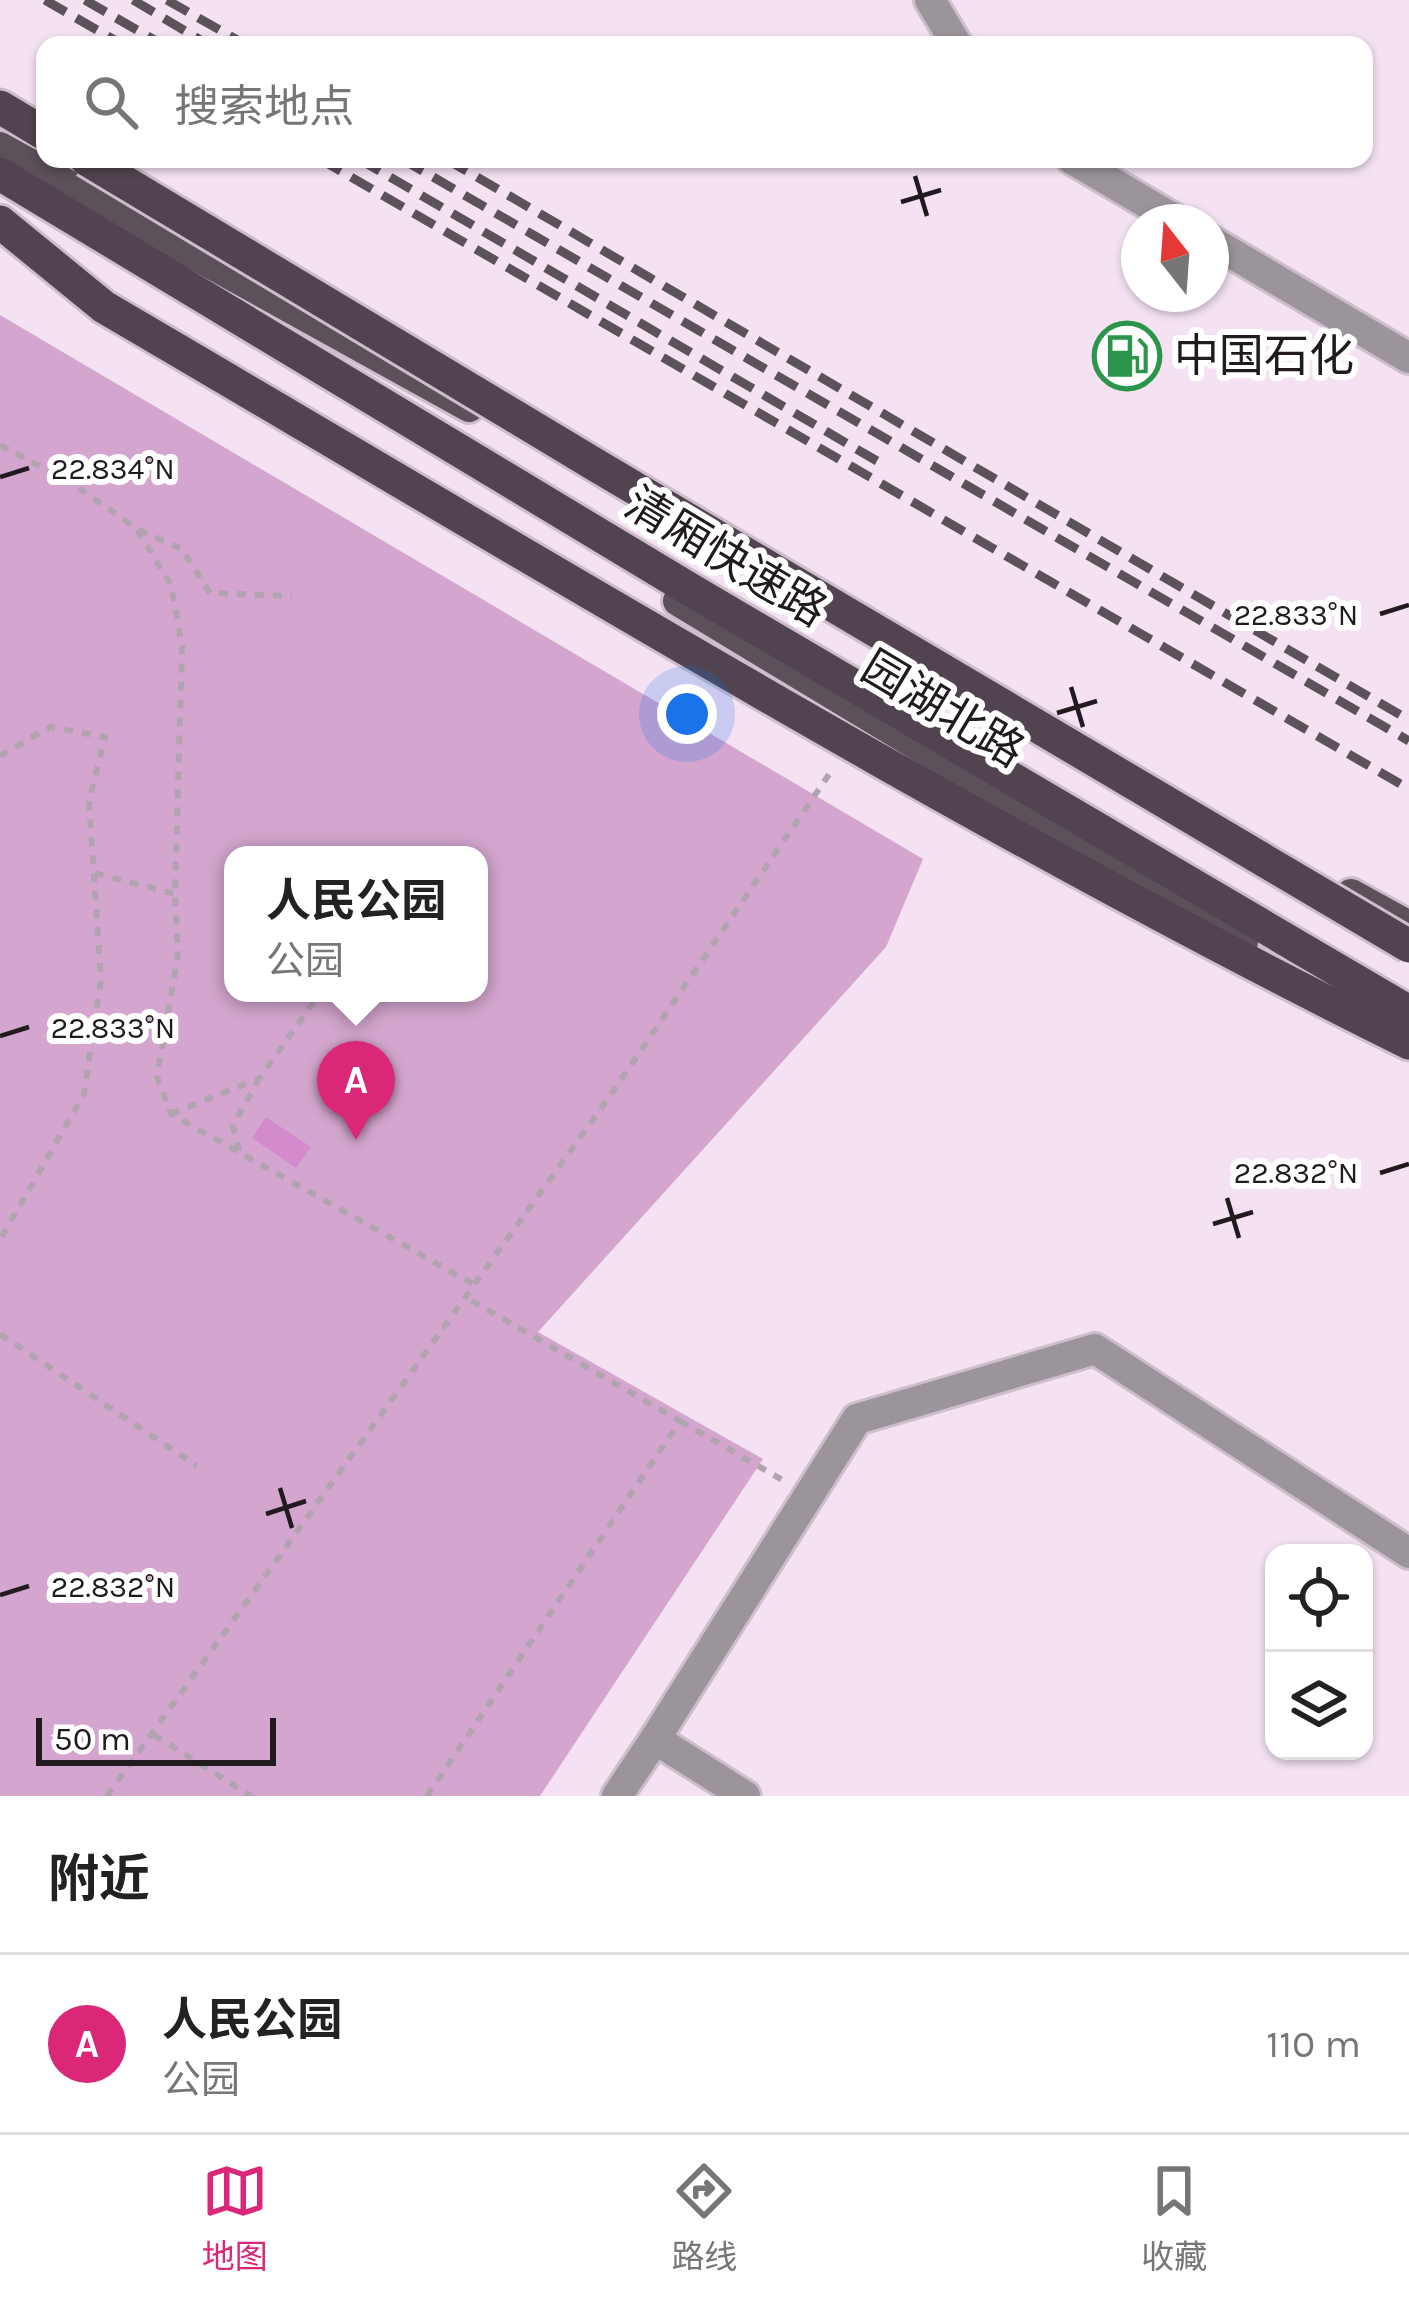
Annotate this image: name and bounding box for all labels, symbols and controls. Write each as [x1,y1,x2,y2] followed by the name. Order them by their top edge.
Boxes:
[36,36,1373,168] search box
[78,69,144,135] icon: search
[174,81,354,133] text: 搜索地点
[1121,204,1229,312] north arrow
[1092,321,1162,391] fuel station icon: 中国石化
[1174,330,1354,382] place label: 中国石化
[51,451,175,487] text: 22.834°N
[616,477,836,637] street label: 清厢快速路
[1234,597,1358,633] text: 22.833°N
[852,640,1034,778] street label: 园湖北路
[657,684,717,744] your location
[224,846,488,1002] popup
[266,875,446,927] text: 人民公园
[266,938,344,984] text: 公园
[51,1010,175,1046] text: 22.833°N
[317,1041,395,1140] pin: A
[1234,1155,1358,1191] text: 22.832°N
[1265,1544,1373,1760] map controls
[1265,1544,1373,1652] button: locate
[51,1569,175,1605] text: 22.832°N
[1265,1652,1373,1760] button: layers
[36,1712,276,1765] scale bar
[54,1720,131,1758] text: 50 m
[48,1849,150,1909] text: 附近
[162,1994,342,2046] text: 人民公园
[75,2021,99,2067] text: A
[1266,2021,1361,2067] text: 110 m
[162,2057,240,2103] text: 公园
[202,2158,268,2278] tab: 地图
[671,2158,737,2278] tab: 路线
[1141,2158,1207,2278] tab: 收藏

